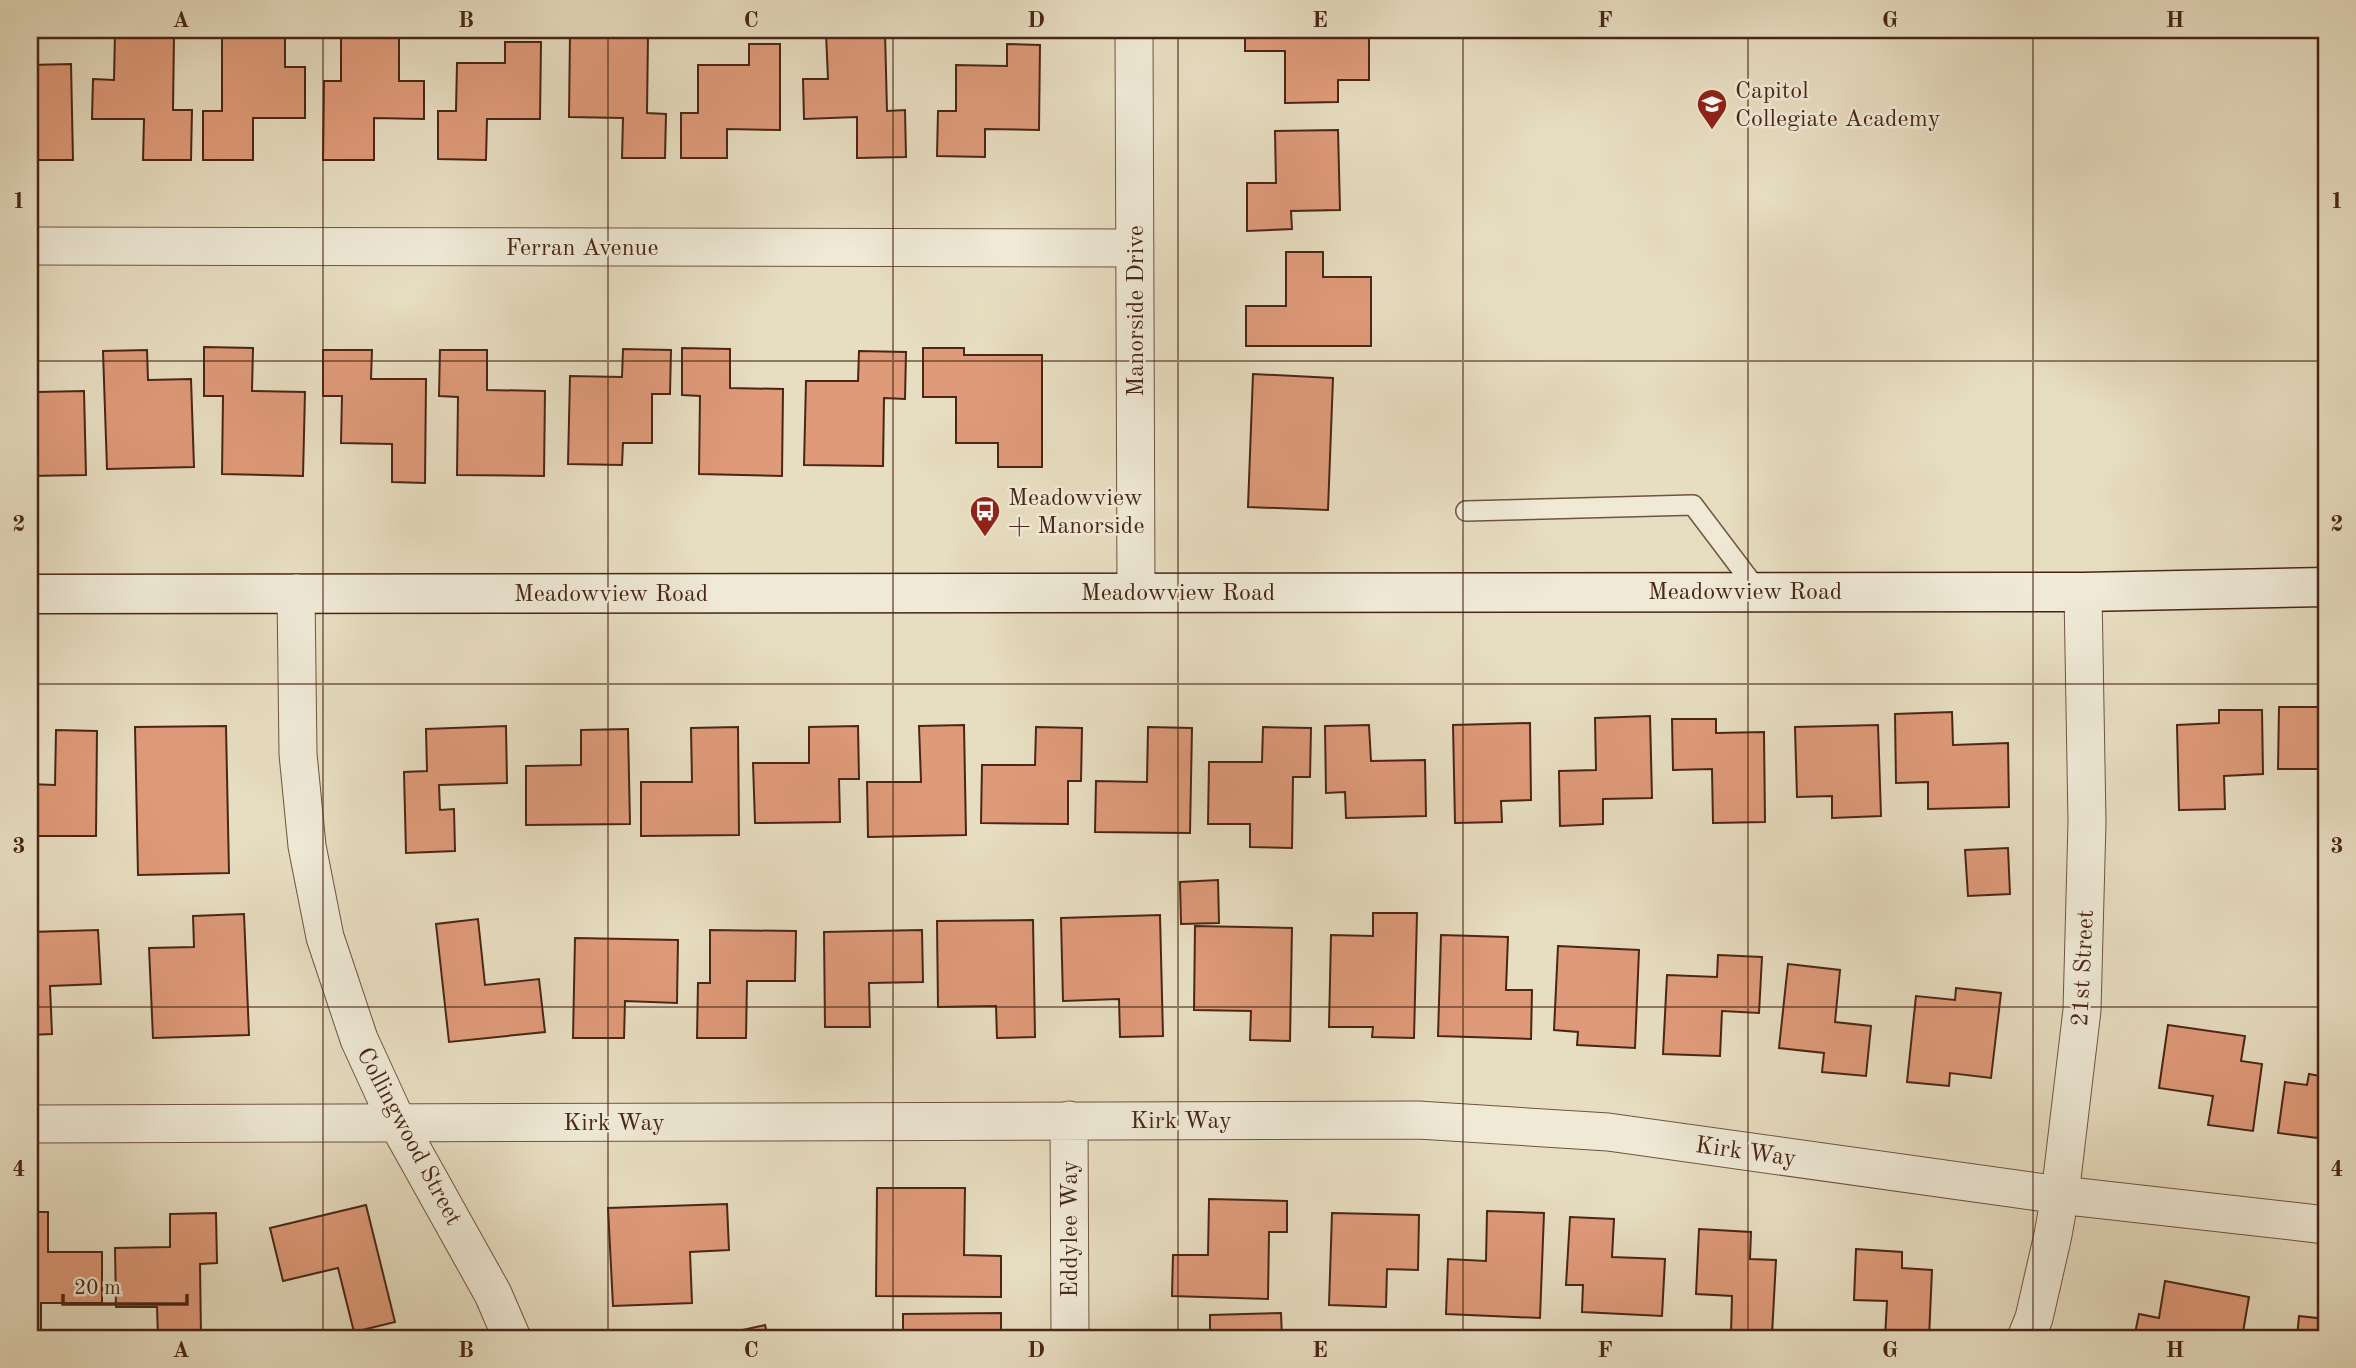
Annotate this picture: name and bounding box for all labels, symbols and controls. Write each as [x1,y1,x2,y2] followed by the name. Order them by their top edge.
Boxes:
[172,9,190,32] text: A
[458,9,474,32] text: B
[743,9,759,32] text: C
[1027,9,1045,32] text: D
[1312,9,1328,32] text: E
[1597,9,1613,32] text: F
[1882,9,1898,32] text: G
[2166,9,2184,32] text: H
[1735,80,1941,132] place label: Capitol Collegiate Academy
[1695,87,1729,131] school or university icon: Capitol Collegiate Academy
[12,190,26,213] text: 1
[2330,190,2344,213] text: 1
[1125,225,1149,397] street label: Manorside Drive
[506,237,658,261] street label: Ferran Avenue
[1008,487,1144,539] place label: Meadowview + Manorside
[968,494,1002,538] bus stop icon: Meadowview + Manorside
[12,513,26,536] text: 2
[2330,513,2344,536] text: 2
[1648,581,1842,605] street label: Meadowview Road
[1081,582,1275,606] street label: Meadowview Road
[514,583,708,607] street label: Meadowview Road
[12,835,26,858] text: 3
[2330,835,2344,858] text: 3
[2069,909,2099,1027] street label: 21st Street
[351,1044,465,1230] street label: Collingwood Street
[1130,1110,1232,1134] street label: Kirk Way
[563,1112,665,1136] street label: Kirk Way
[1694,1134,1798,1172] street label: Kirk Way
[12,1158,26,1181] text: 4
[2330,1158,2344,1181] text: 4
[1059,1160,1083,1298] street label: Eddylee Way
[63,1263,187,1307] scale bar
[74,1278,121,1299] text: 20 m
[172,1339,190,1362] text: A
[458,1339,474,1362] text: B
[743,1339,759,1362] text: C
[1027,1339,1045,1362] text: D
[1312,1339,1328,1362] text: E
[1597,1339,1613,1362] text: F
[1882,1339,1898,1362] text: G
[2166,1339,2184,1362] text: H

